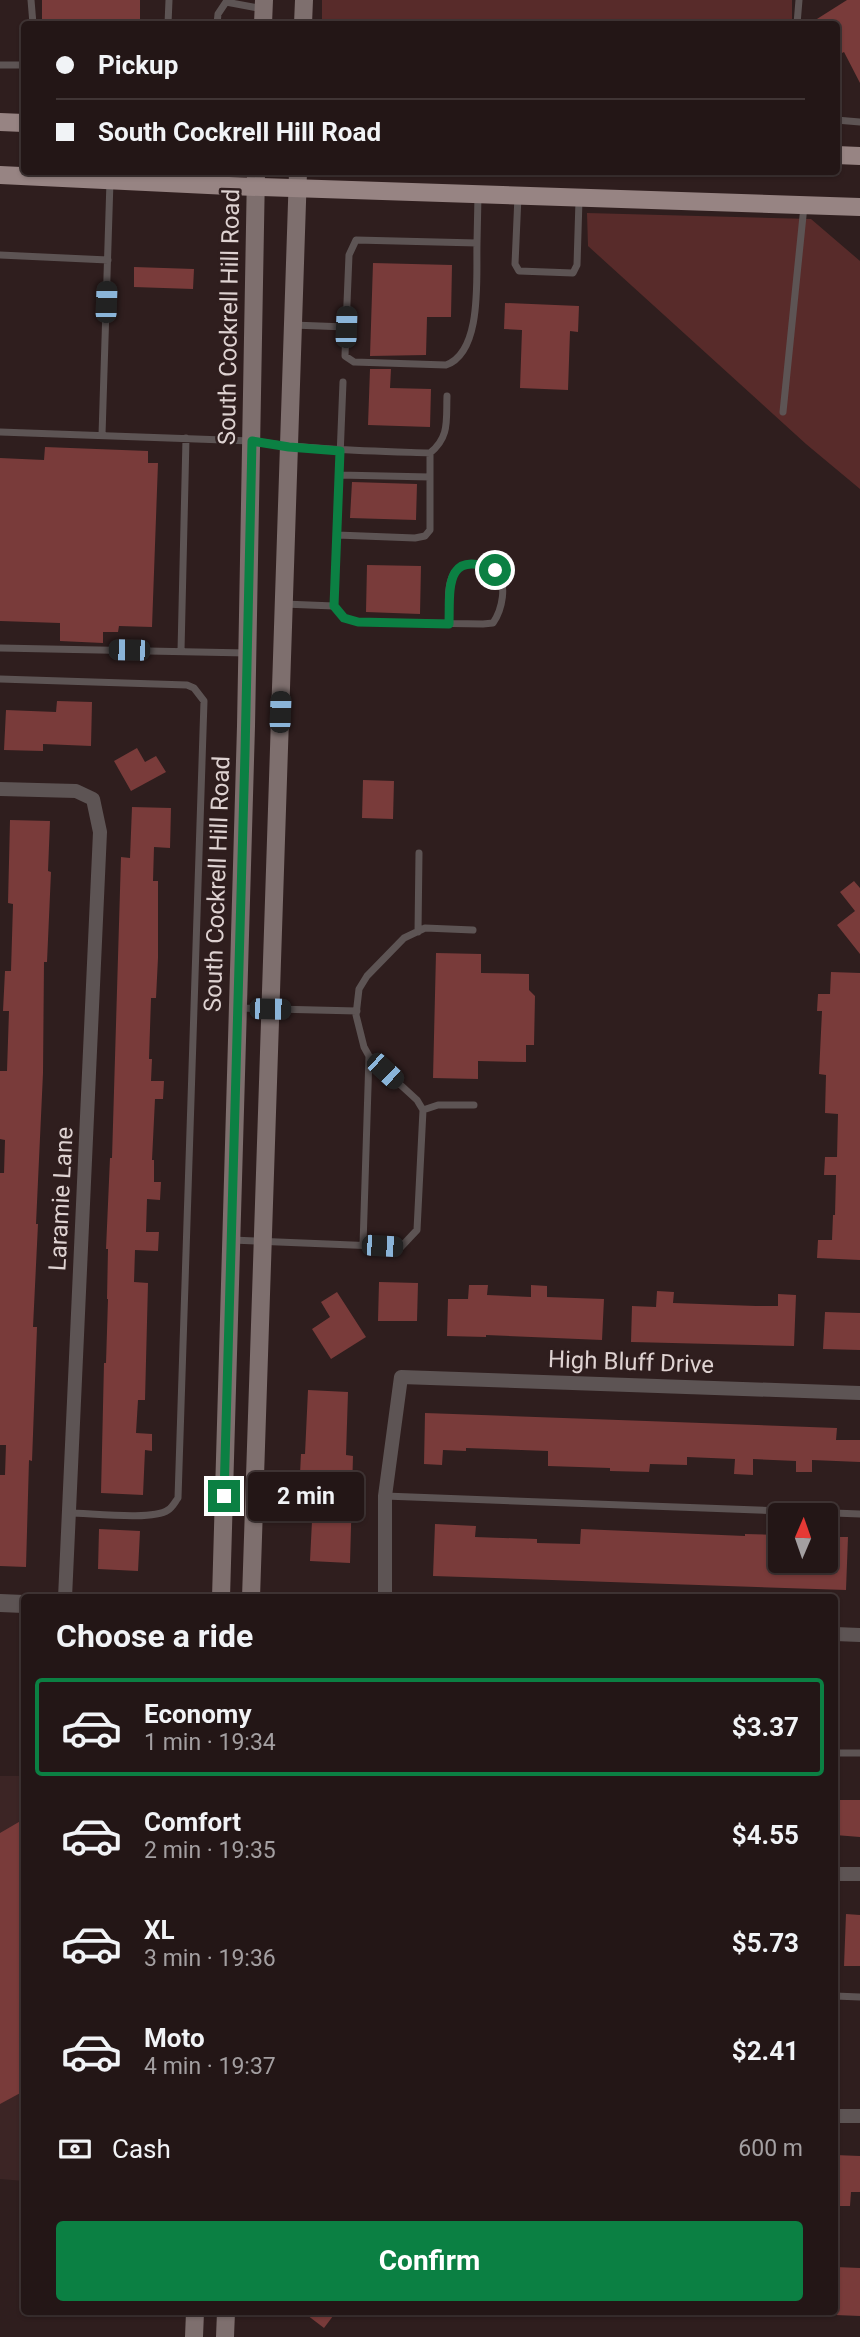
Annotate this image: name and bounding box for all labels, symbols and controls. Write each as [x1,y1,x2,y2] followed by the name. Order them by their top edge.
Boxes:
[98,50,178,80] text: Pickup
[98,117,381,147] text: South Cockrell Hill Road
[213,189,245,445] street label: South Cockrell Hill Road
[95,281,118,323] car
[335,306,358,348] car
[479,554,511,586] route start
[108,639,151,661] car
[269,691,292,733] car
[199,756,235,1012] street label: South Cockrell Hill Road
[249,998,292,1020] car
[363,1049,408,1093] car
[43,1126,79,1272] street label: Laramie Lane
[361,1234,404,1258] car
[547,1345,715,1379] street label: High Bluff Drive
[248,1472,364,1520] callout: 2 min
[208,1480,240,1512] route end
[277,1483,335,1510] text: 2 min
[768,1503,838,1573] north arrow
[768,1503,838,1573] map controls
[56,1617,253,1655] text: Choose a ride
[60,1696,123,1759] icon: car
[144,1699,251,1729] text: Economy
[732,1712,799,1742] text: $3.37
[144,1729,276,1756] text: 1 min · 19:34
[60,1804,123,1867] icon: car
[144,1807,241,1837] text: Comfort
[732,1820,799,1850] text: $4.55
[144,1837,276,1864] text: 2 min · 19:35
[60,1912,123,1975] icon: car
[144,1915,175,1945] text: XL
[732,1928,799,1958] text: $5.73
[144,1945,276,1972] text: 3 min · 19:36
[60,2020,123,2083] icon: car
[144,2023,205,2053] text: Moto
[732,2036,799,2066] text: $2.41
[144,2053,276,2080] text: 4 min · 19:37
[56,2130,94,2168] icon: cash
[112,2134,171,2164] text: Cash
[738,2135,803,2162] text: 600 m
[56,2221,803,2301] button: Confirm

